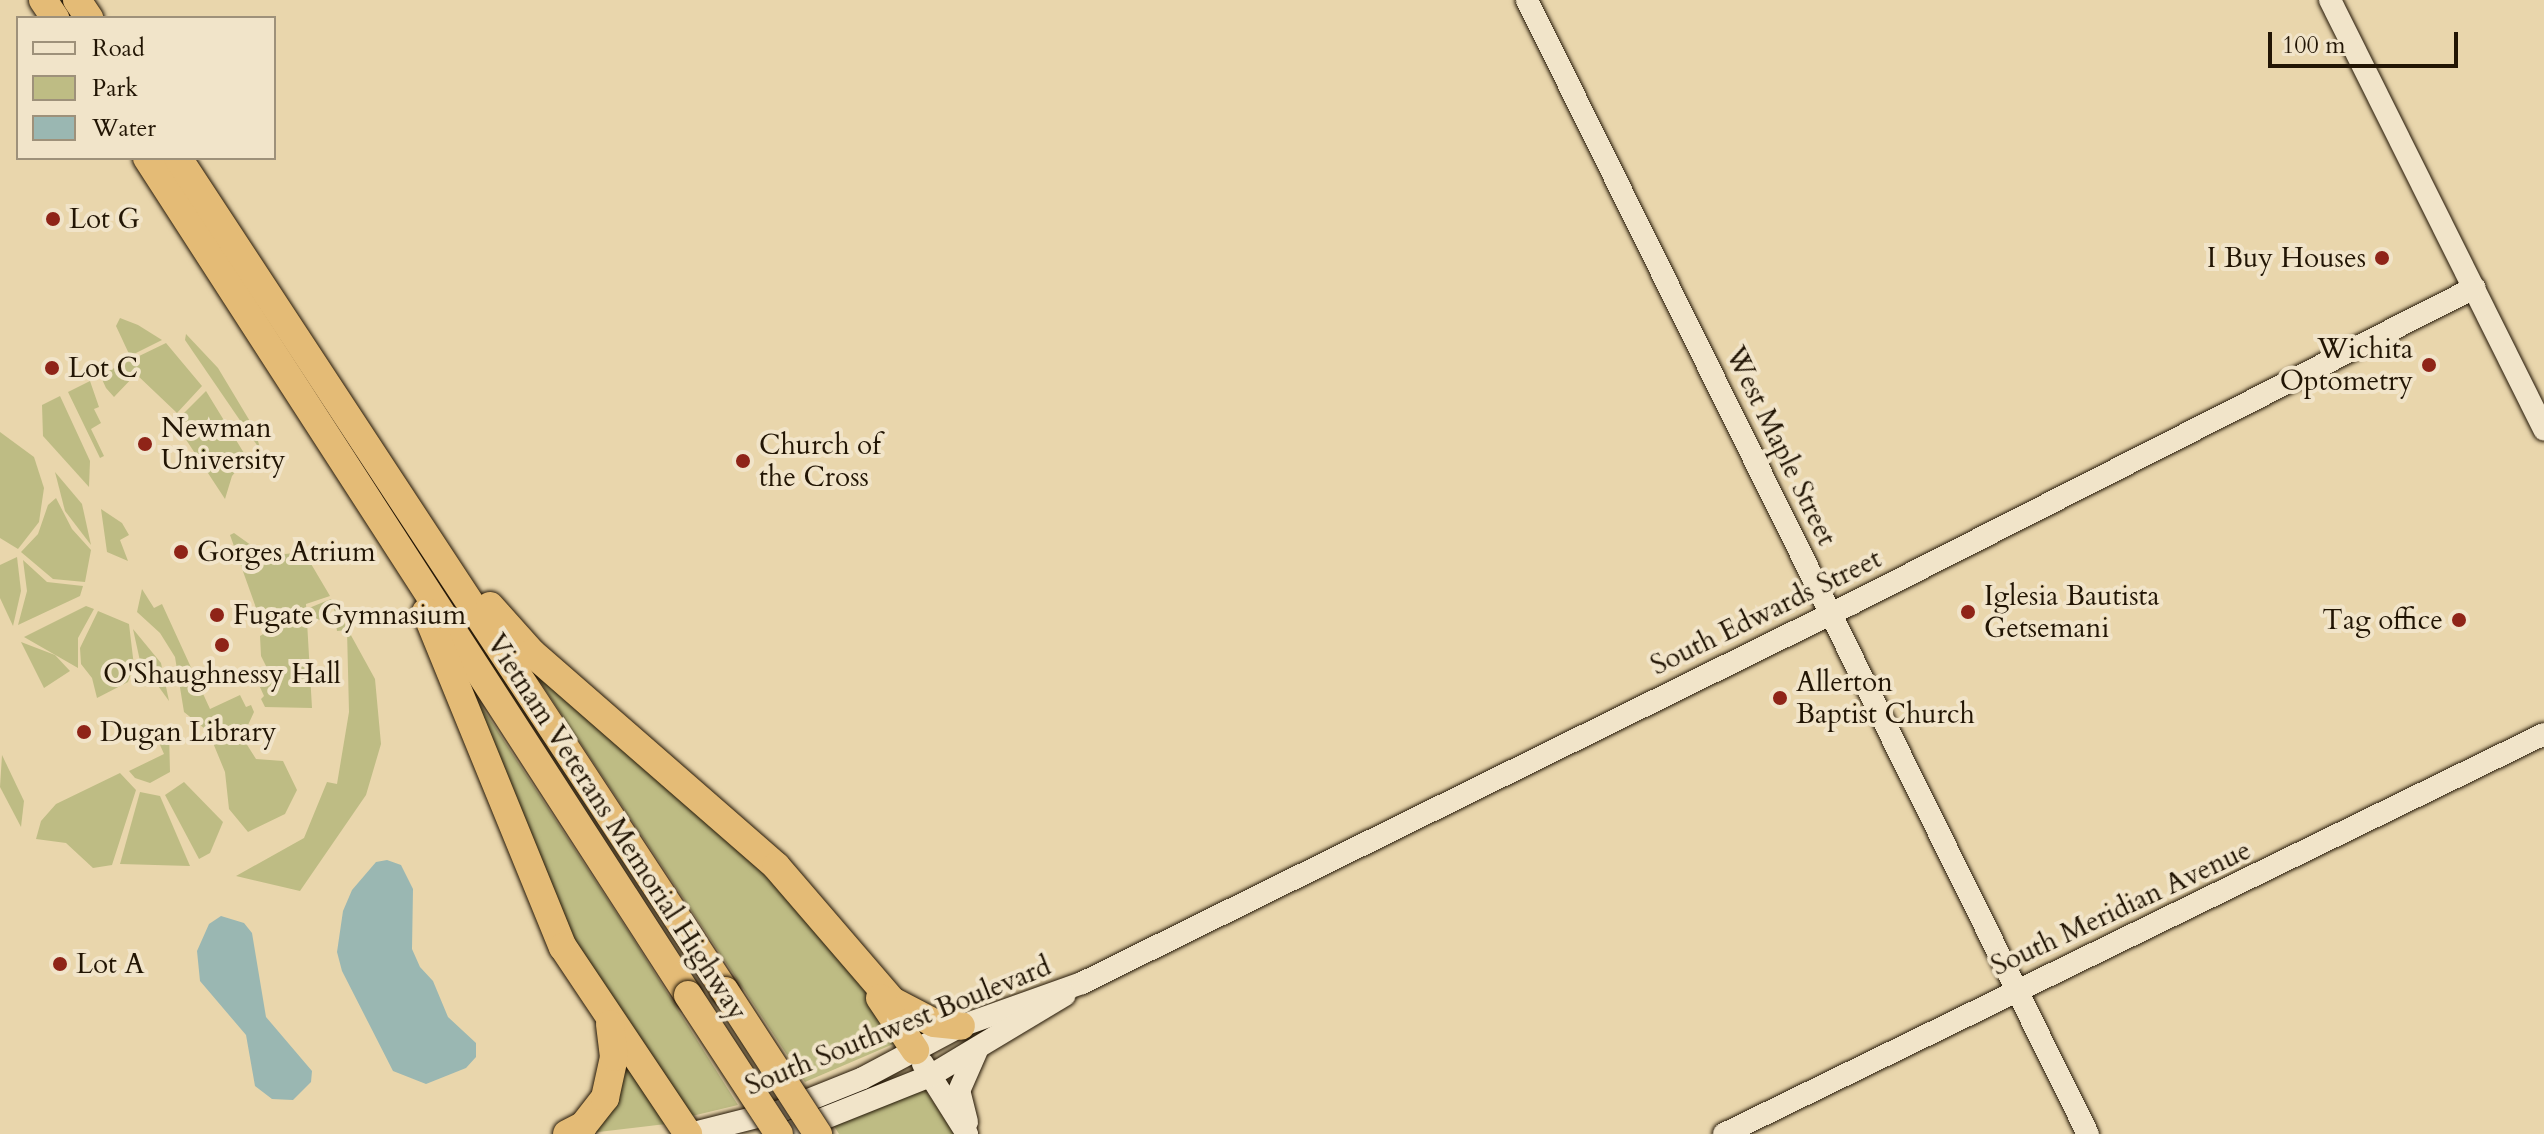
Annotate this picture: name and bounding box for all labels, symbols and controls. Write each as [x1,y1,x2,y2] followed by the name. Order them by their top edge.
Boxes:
[16,16,276,160] legend
[2272,16,2462,66] scale bar
[2282,29,2346,62] text: 100 m
[92,32,145,65] text: Road
[92,72,138,105] text: Park
[92,112,156,145] text: Water
[69,202,140,236] place label: Lot G
[44,210,62,228] marker: Lot G
[2207,241,2366,275] place label: I Buy Houses
[2373,249,2391,267] marker: I Buy Houses
[2280,332,2413,398] place label: Wichita Optometry
[1718,341,1844,551] street label: West Maple Street
[68,351,138,385] place label: Lot C
[2420,356,2438,374] marker: Wichita Optometry
[43,359,61,377] marker: Lot C
[161,411,286,477] place label: Newman University
[759,428,881,494] place label: Church of the Cross
[136,435,154,453] marker: Newman University
[734,452,752,470] marker: Church of the Cross
[197,535,376,569] place label: Gorges Atrium
[1645,542,1887,682] street label: South Edwards Street
[172,543,190,561] marker: Gorges Atrium
[1984,579,2159,645] place label: Iglesia Bautista Getsemani
[233,598,466,632] place label: Fugate Gymnasium
[1959,603,1977,621] marker: Iglesia Bautista Getsemani
[2322,603,2443,637] place label: Tag office
[208,606,226,624] marker: Fugate Gymnasium
[2450,611,2468,629] marker: Tag office
[479,628,755,1026] street label: Vietnam Veterans Memorial Highway
[213,636,231,654] marker: O'Shaughnessy Hall
[103,657,341,691] place label: O'Shaughnessy Hall
[1796,665,1975,731] place label: Allerton Baptist Church
[1771,689,1789,707] marker: Allerton Baptist Church
[100,715,277,749] place label: Dugan Library
[75,723,93,741] marker: Dugan Library
[1986,833,2256,983] street label: South Meridian Avenue
[76,947,144,981] place label: Lot A
[740,949,1056,1103] street label: South Southwest Boulevard
[51,955,69,973] marker: Lot A

